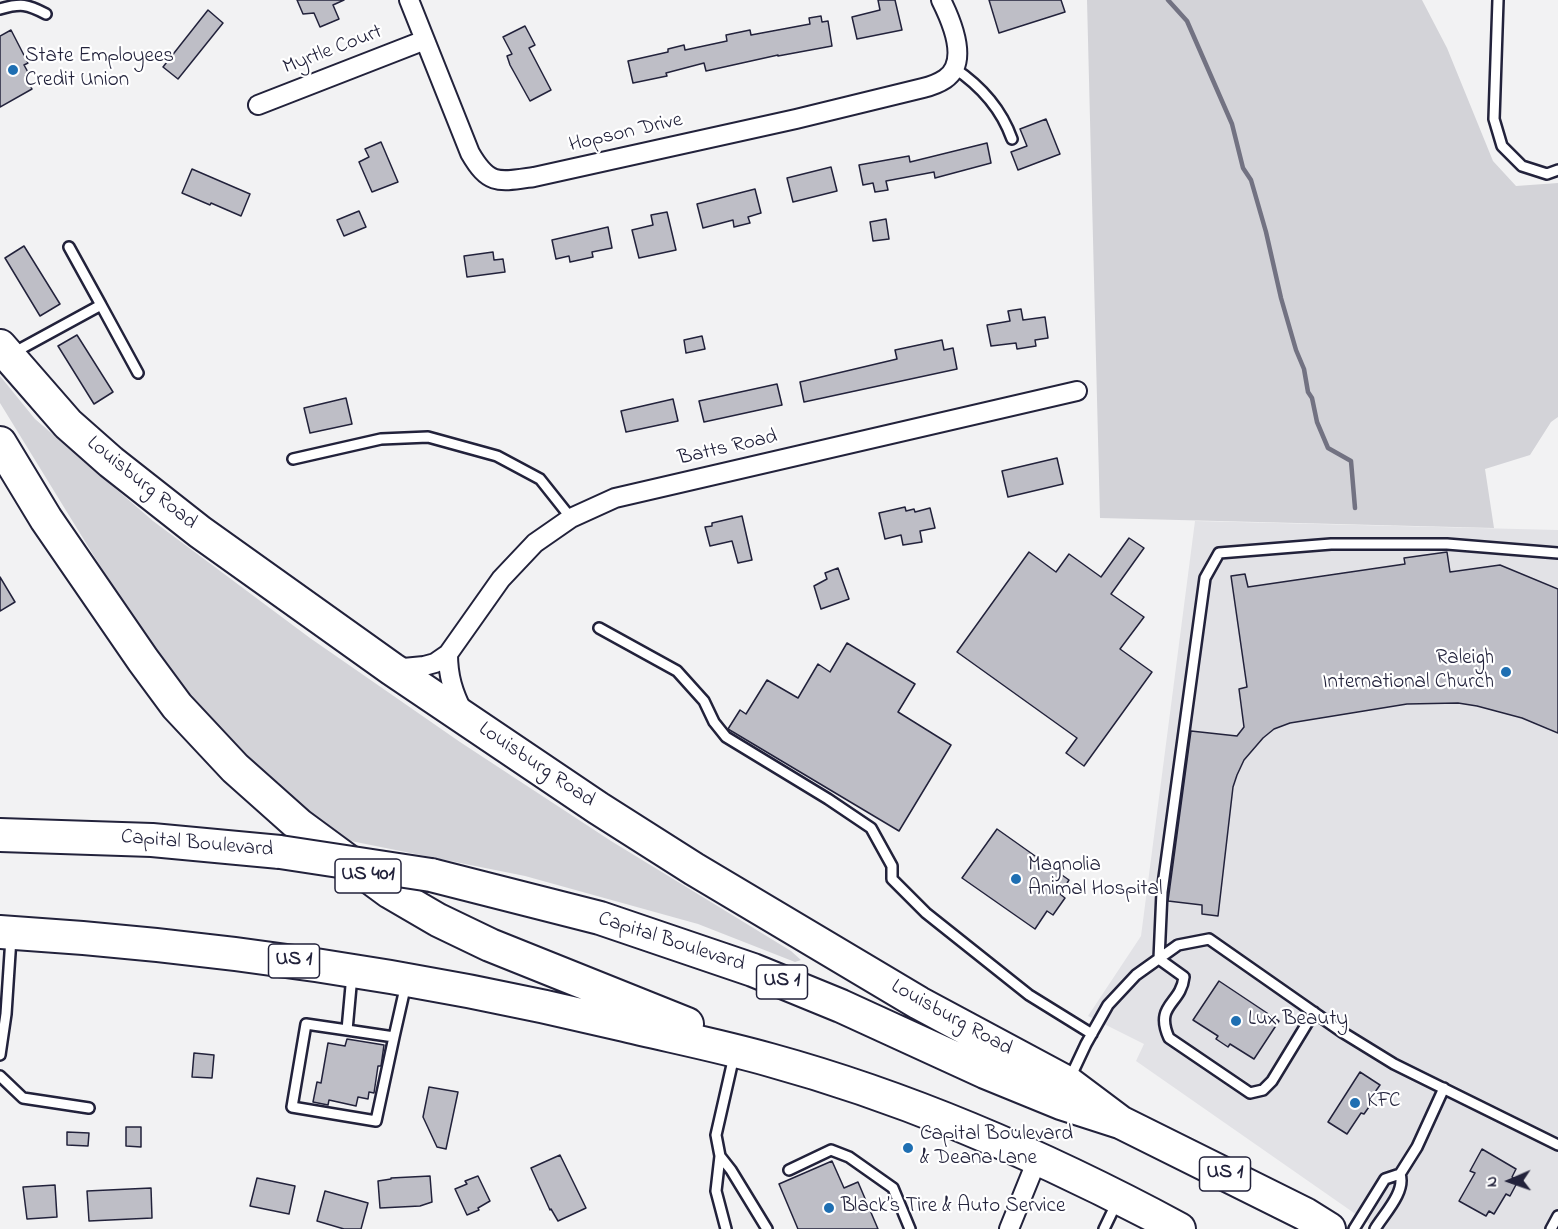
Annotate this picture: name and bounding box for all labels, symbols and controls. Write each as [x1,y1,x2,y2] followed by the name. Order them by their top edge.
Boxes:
[280,21,386,81] street label: Myrtle Court
[25,45,174,95] place label: State Employees Credit Union
[6,63,20,77] marker: State Employees Credit Union
[567,109,685,159] street label: Hopson Drive
[676,425,780,473] street label: Batts Road
[81,432,201,536] street label: Louisburg Road
[1323,647,1494,697] place label: Raleigh International Church
[1499,665,1513,679] marker: Raleigh International Church
[473,718,599,814] street label: Louisburg Road
[120,826,274,864] street label: Capital Boulevard
[1028,854,1162,904] place label: Magnolia Animal Hospital
[335,859,401,893] road number: US 401
[1009,872,1023,886] marker: Magnolia Animal Hospital
[594,907,748,979] street label: Capital Boulevard
[268,944,320,978] road number: US 1
[756,965,808,999] road number: US 1
[886,975,1016,1063] street label: Louisburg Road
[1248,1008,1348,1034] place label: Lux Beauty
[1229,1014,1243,1028] marker: Lux Beauty
[1367,1090,1401,1116] place label: KFC
[1348,1096,1362,1110] marker: KFC
[920,1123,1073,1173] place label: Capital Boulevard & Deana Lane
[901,1141,915,1155] marker: Capital Boulevard & Deana Lane
[1480,1151,1540,1211] north arrow
[1200,1157,1250,1191] road number: US 1
[1480,1176,1504,1187] text: N
[841,1195,1065,1221] place label: Black’s Tire & Auto Service
[822,1201,836,1215] marker: Black’s Tire & Auto Service

